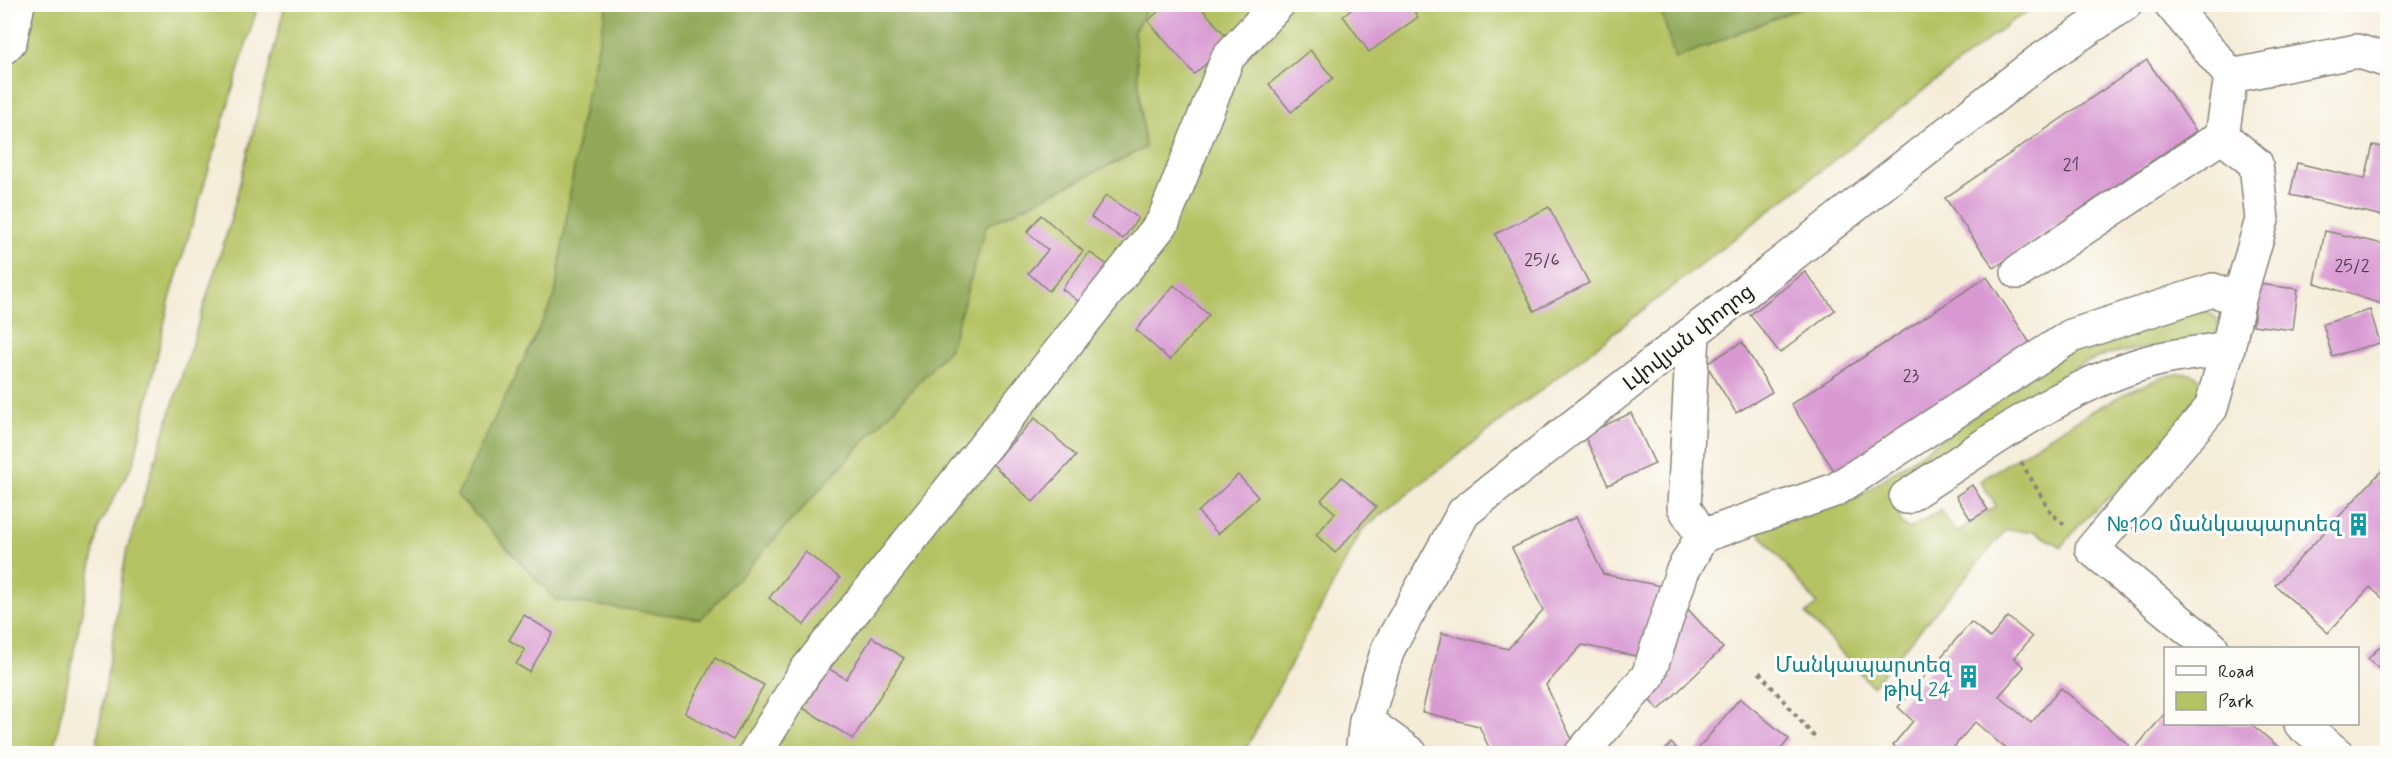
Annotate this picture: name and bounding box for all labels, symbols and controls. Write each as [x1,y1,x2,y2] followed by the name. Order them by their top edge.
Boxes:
[2063,153,2079,177] house number: 21
[1524,248,1560,272] house number: 25/6
[2334,254,2370,278] house number: 25/2
[1617,278,1760,398] street label: Լվովյան փողոց
[1903,364,1920,388] house number: 23
[2107,511,2342,539] place label: №100 մանկապարտեզ
[2346,511,2372,537] building icon: №100 մանկապարտեզ
[2164,647,2359,725] legend
[1775,652,1952,704] place label: Մանկապարտեզ թիվ 24
[2218,660,2254,684] text: Road
[1956,664,1982,690] building icon: Մանկապարտեզ թիվ 24
[2218,690,2254,714] text: Park

